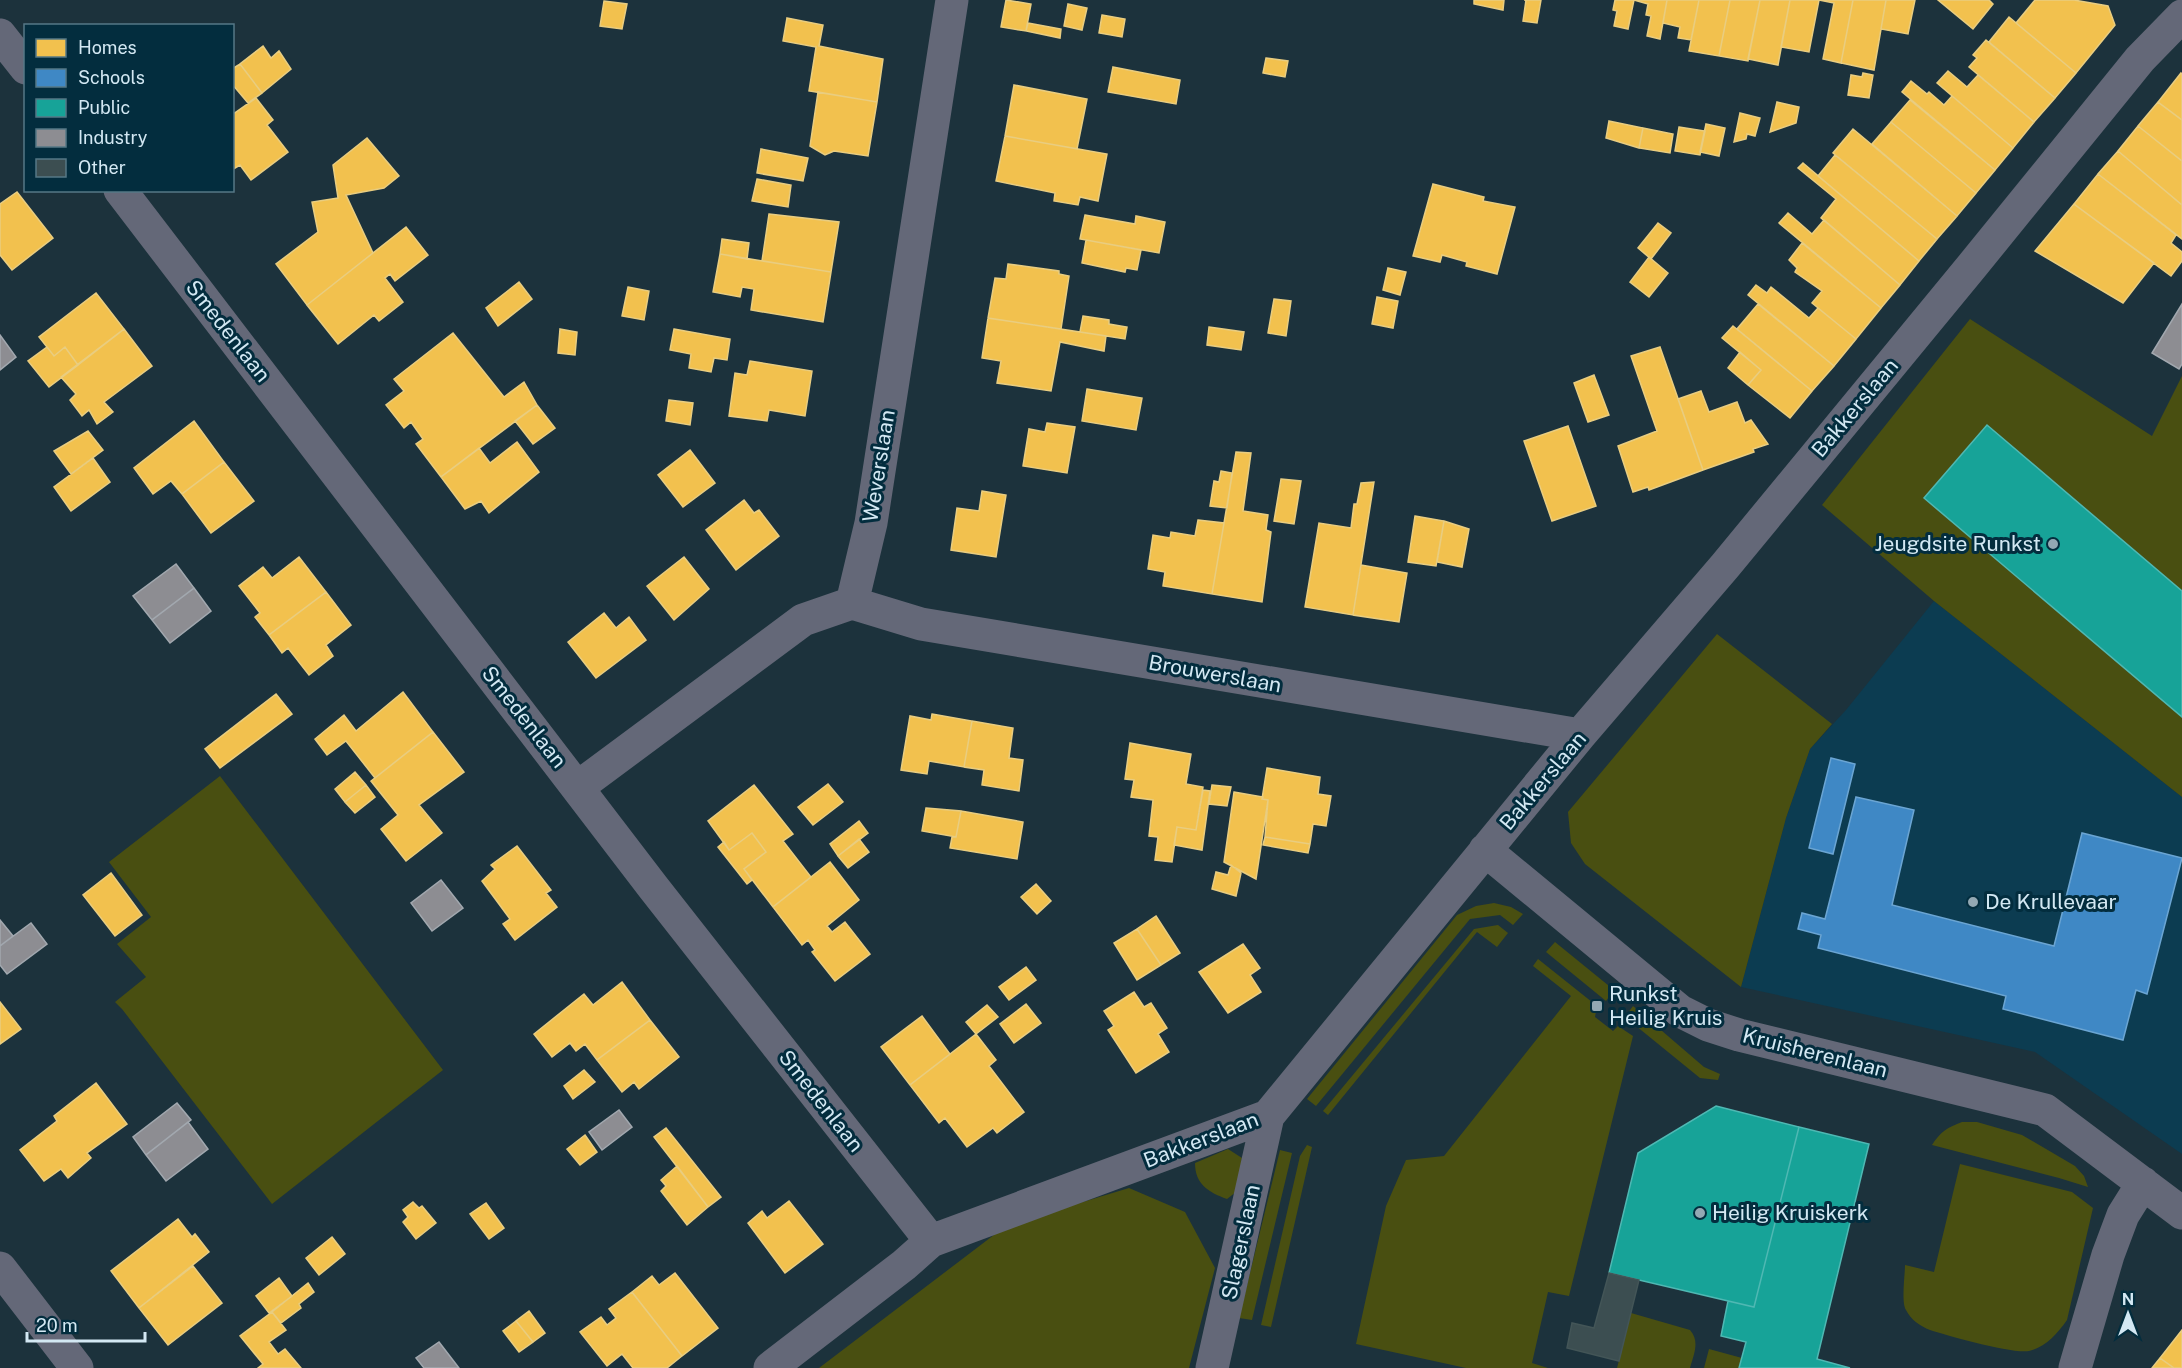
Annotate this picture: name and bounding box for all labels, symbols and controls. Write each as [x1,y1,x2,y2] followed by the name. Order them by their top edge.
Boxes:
[24,24,234,192] legend
[78,37,137,58] text: Homes
[78,67,145,88] text: Schools
[78,97,130,118] text: Public
[78,127,148,148] text: Industry
[78,157,126,178] text: Other
[181,275,276,387] street label: Smedenlaan
[1806,353,1903,462] street label: Bakkerslaan
[857,408,900,524] street label: Weverslaan
[1874,531,2041,556] place label: Jeugdsite Runkst
[2046,537,2060,551] marker: Jeugdsite Runkst
[1147,650,1284,697] street label: Brouwerslaan
[477,661,572,773] street label: Smedenlaan
[1494,726,1591,835] street label: Bakkerslaan
[1985,889,2117,914] place label: De Krullevaar
[1966,895,1980,909] marker: De Krullevaar
[1609,981,1722,1030] place label: Runkst Heilig Kruis
[1590,999,1604,1013] marker: Runkst Heilig Kruis
[1740,1022,1890,1083] street label: Kruisherenlaan
[774,1045,869,1157] street label: Smedenlaan
[1140,1106,1262,1173] street label: Bakkerslaan
[1216,1182,1265,1302] street label: Slagerslaan
[1712,1200,1869,1225] place label: Heilig Kruiskerk
[1693,1206,1707,1220] marker: Heilig Kruiskerk
[2098,1284,2158,1344] north arrow
[2122,1290,2134,1309] text: N
[27,1305,146,1343] scale bar
[36,1315,78,1336] text: 20 m

